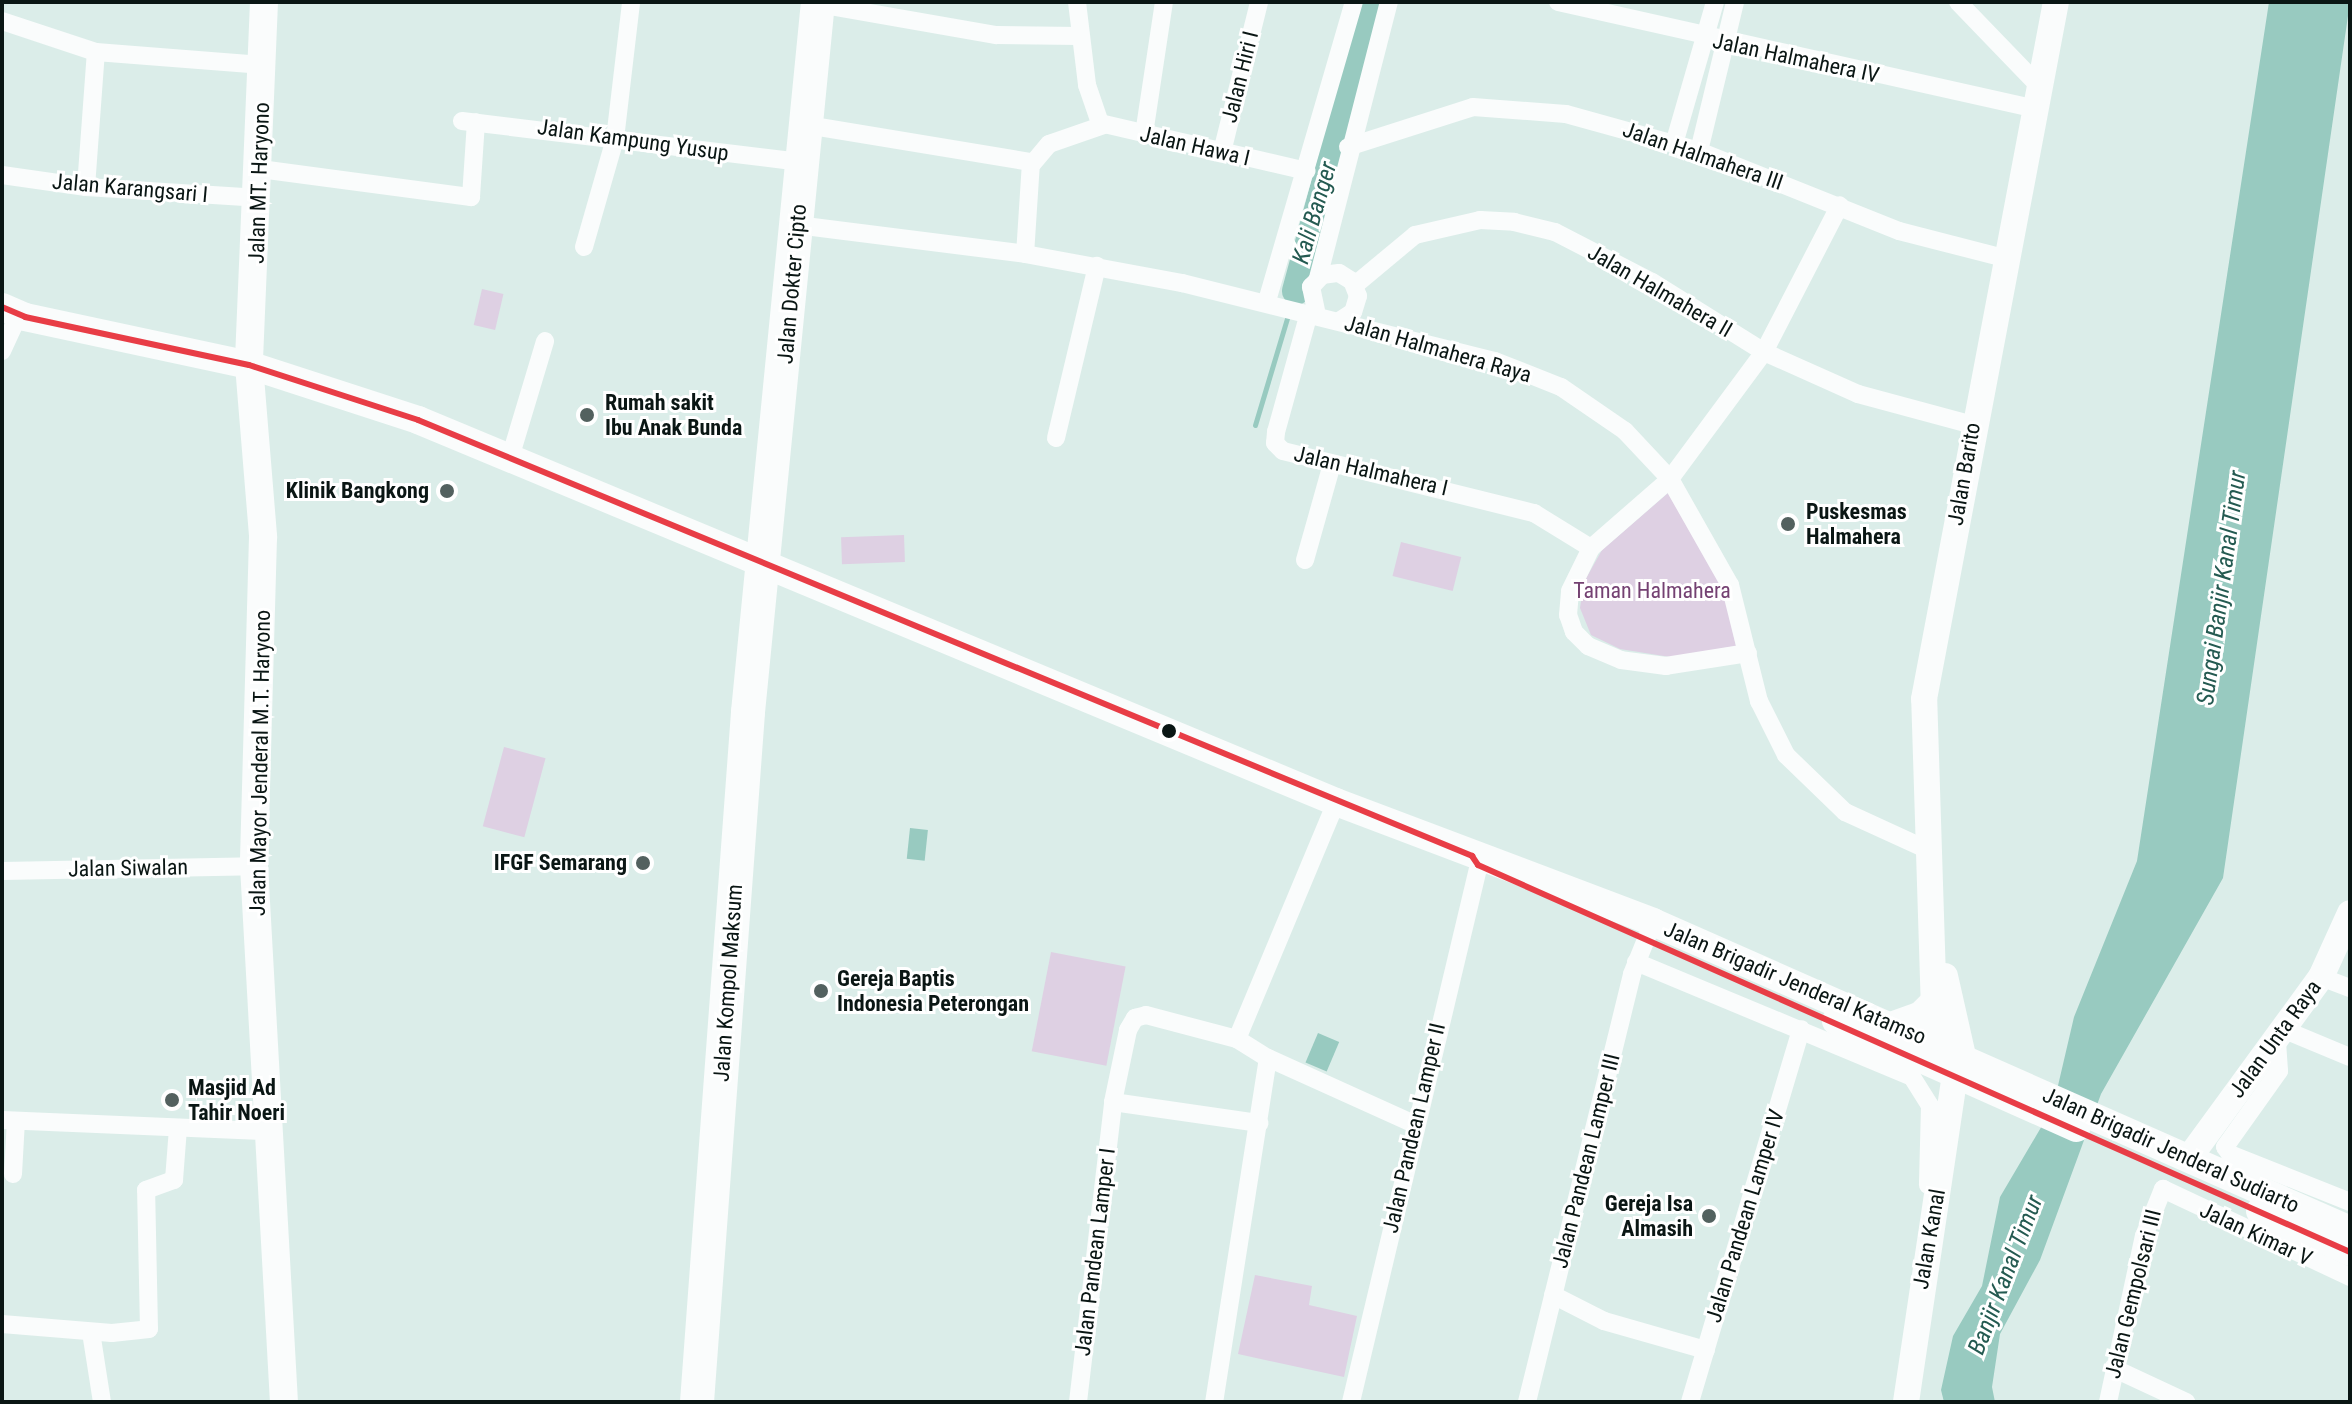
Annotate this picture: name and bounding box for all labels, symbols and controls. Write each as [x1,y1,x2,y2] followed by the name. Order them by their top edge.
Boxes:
[1710,27,1882,89] street label: Jalan Halmahera IV
[1216,28,1264,126] street label: Jalan Hiri I
[243,102,275,264] street label: Jalan MT. Haryono
[536,114,730,166] street label: Jalan Kampung Yusup
[1619,116,1787,196] street label: Jalan Halmahera III
[1137,121,1253,171] street label: Jalan Hawa I
[1287,159,1343,267] water label: Kali Banger
[51,168,209,208] street label: Jalan Karangsari I
[772,203,812,365] street label: Jalan Dokter Cipto
[1583,239,1737,343] street label: Jalan Halmahera II
[1342,310,1534,388] street label: Jalan Halmahera Raya
[605,389,742,440] place label: Rumah sakit Ibu Anak Bunda
[576,404,598,426] marker: Rumah sakit Ibu Anak Bunda
[1942,420,1986,528] street label: Jalan Barito
[1291,440,1451,502] street label: Jalan Halmahera I
[2191,469,2253,707] water label: Sungai Banjir Kanal Timur
[286,478,429,504] place label: Klinik Bangkong
[436,480,458,502] marker: Klinik Bangkong
[1806,498,1907,550] place label: Puskesmas Halmahera
[1777,513,1799,535] marker: Puskesmas Halmahera
[1573,578,1731,604] park label: Taman Halmahera
[244,610,276,916] street label: Jalan Mayor Jenderal M.T. Haryono
[1161,723,1177,739] unlabelled marker
[494,850,627,876] place label: IFGF Semarang
[68,854,188,882] street label: Jalan Siwalan
[634,854,652,872] marker: IFGF Semarang
[708,883,748,1083] street label: Jalan Kompol Maksum
[1660,916,1930,1050] street label: Jalan Brigadir Jenderal Katamso
[837,965,1029,1016] place label: Gereja Baptis Indonesia Peterongan
[2223,975,2327,1103] street label: Jalan Unta Raya
[812,982,830,1000] marker: Gereja Baptis Indonesia Peterongan
[1377,1020,1451,1236] street label: Jalan Pandean Lamper II
[1547,1051,1625,1271] street label: Jalan Pandean Lamper III
[188,1074,285,1126] place label: Masjid Ad Tahir Noeri
[2039,1081,2303,1219] street label: Jalan Brigadir Jenderal Sudiarto
[163,1091,181,1109] marker: Masjid Ad Tahir Noeri
[1700,1106,1790,1326] street label: Jalan Pandean Lamper IV
[1069,1147,1121,1357] street label: Jalan Pandean Lamper I
[1907,1187,1951,1291] street label: Jalan Kanal
[1605,1190,1693,1242] place label: Gereja Isa Almasih
[1962,1191,2050,1359] water label: Banjir Kanal Timur
[2196,1197,2316,1271] street label: Jalan Kimar V
[1700,1207,1718,1225] marker: Gereja Isa Almasih
[2099,1207,2167,1381] street label: Jalan Gempolsari III

